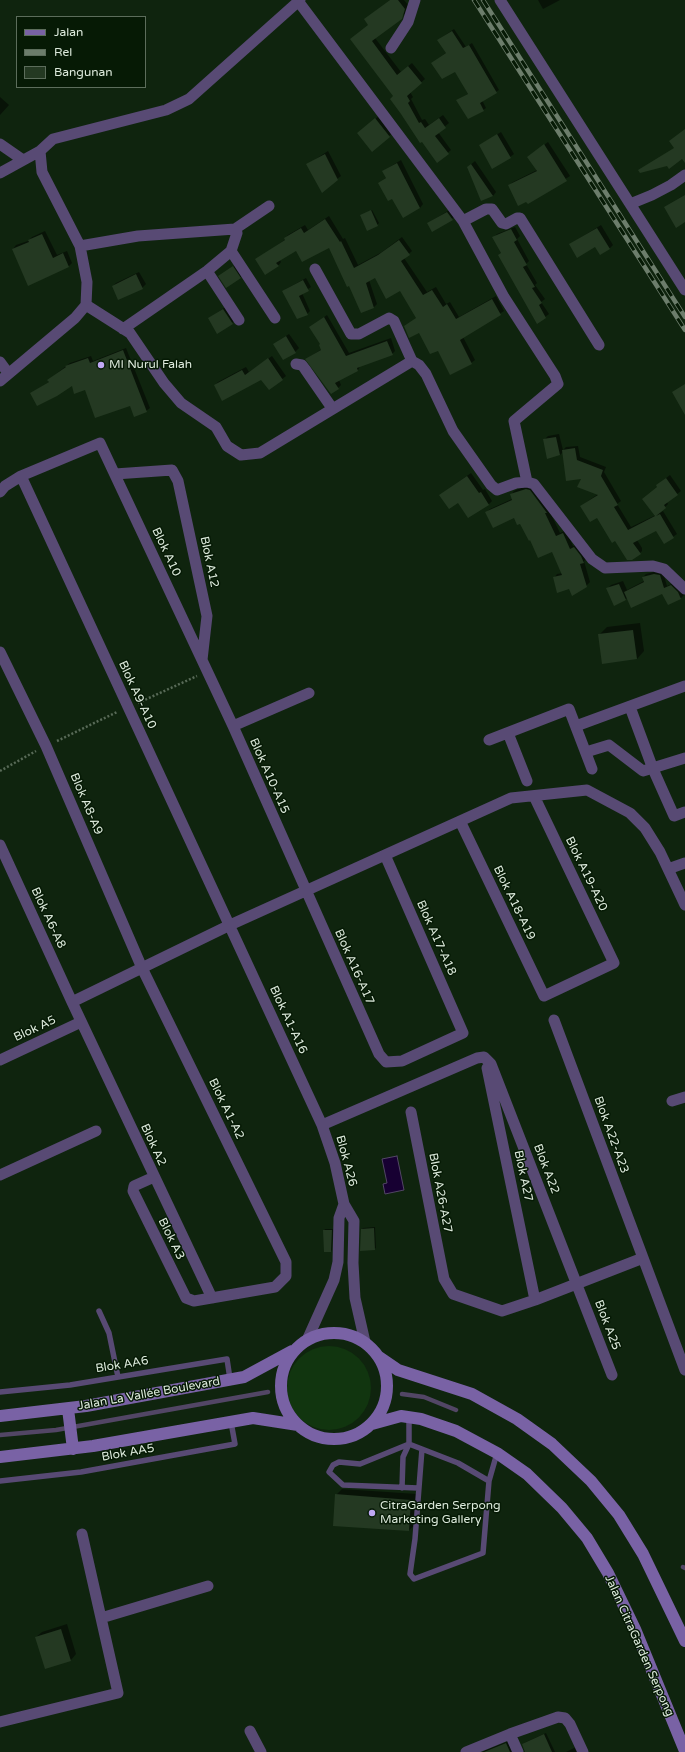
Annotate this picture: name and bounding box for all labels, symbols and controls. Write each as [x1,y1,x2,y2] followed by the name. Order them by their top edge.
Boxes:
[16,16,146,88] legend
[54,25,83,39] text: Jalan
[54,45,72,59] text: Rel
[54,65,113,79] text: Bangunan
[109,358,192,372] place label: MI Nurul Falah
[96,360,106,370] marker: MI Nurul Falah
[148,525,184,579] street label: Blok A10
[197,535,221,589] street label: Blok A12
[115,659,159,731] street label: Blok A9-A10
[246,736,292,816] street label: Blok A10-A15
[67,771,105,837] street label: Blok A8-A9
[562,834,610,914] street label: Blok A19-A20
[490,863,538,943] street label: Blok A18-A19
[28,885,68,951] street label: Blok A6-A8
[413,898,459,978] street label: Blok A17-A18
[331,927,377,1007] street label: Blok A16-A17
[266,984,310,1056] street label: Blok A1-A16
[12,1013,58,1045] street label: Blok A5
[205,1076,247,1142] street label: Blok A1-A2
[590,1095,632,1175] street label: Blok A22-A23
[137,1122,169,1168] street label: Blok A2
[332,1134,360,1188] street label: Blok A26
[530,1142,562,1196] street label: Blok A22
[511,1149,535,1203] street label: Blok A27
[425,1152,455,1234] street label: Blok A26-A27
[155,1216,187,1262] street label: Blok A3
[591,1298,623,1352] street label: Blok A25
[95,1354,149,1376] street label: Blok AA6
[77,1374,221,1414] street label: Jalan La Vallée Boulevard
[100,1441,156,1465] street label: Blok AA5
[380,1499,501,1527] place label: CitraGarden Serpong Marketing Gallery
[367,1508,377,1518] marker: CitraGarden Serpong Marketing Gallery
[601,1573,677,1719] street label: Jalan CitraGarden Serpong

